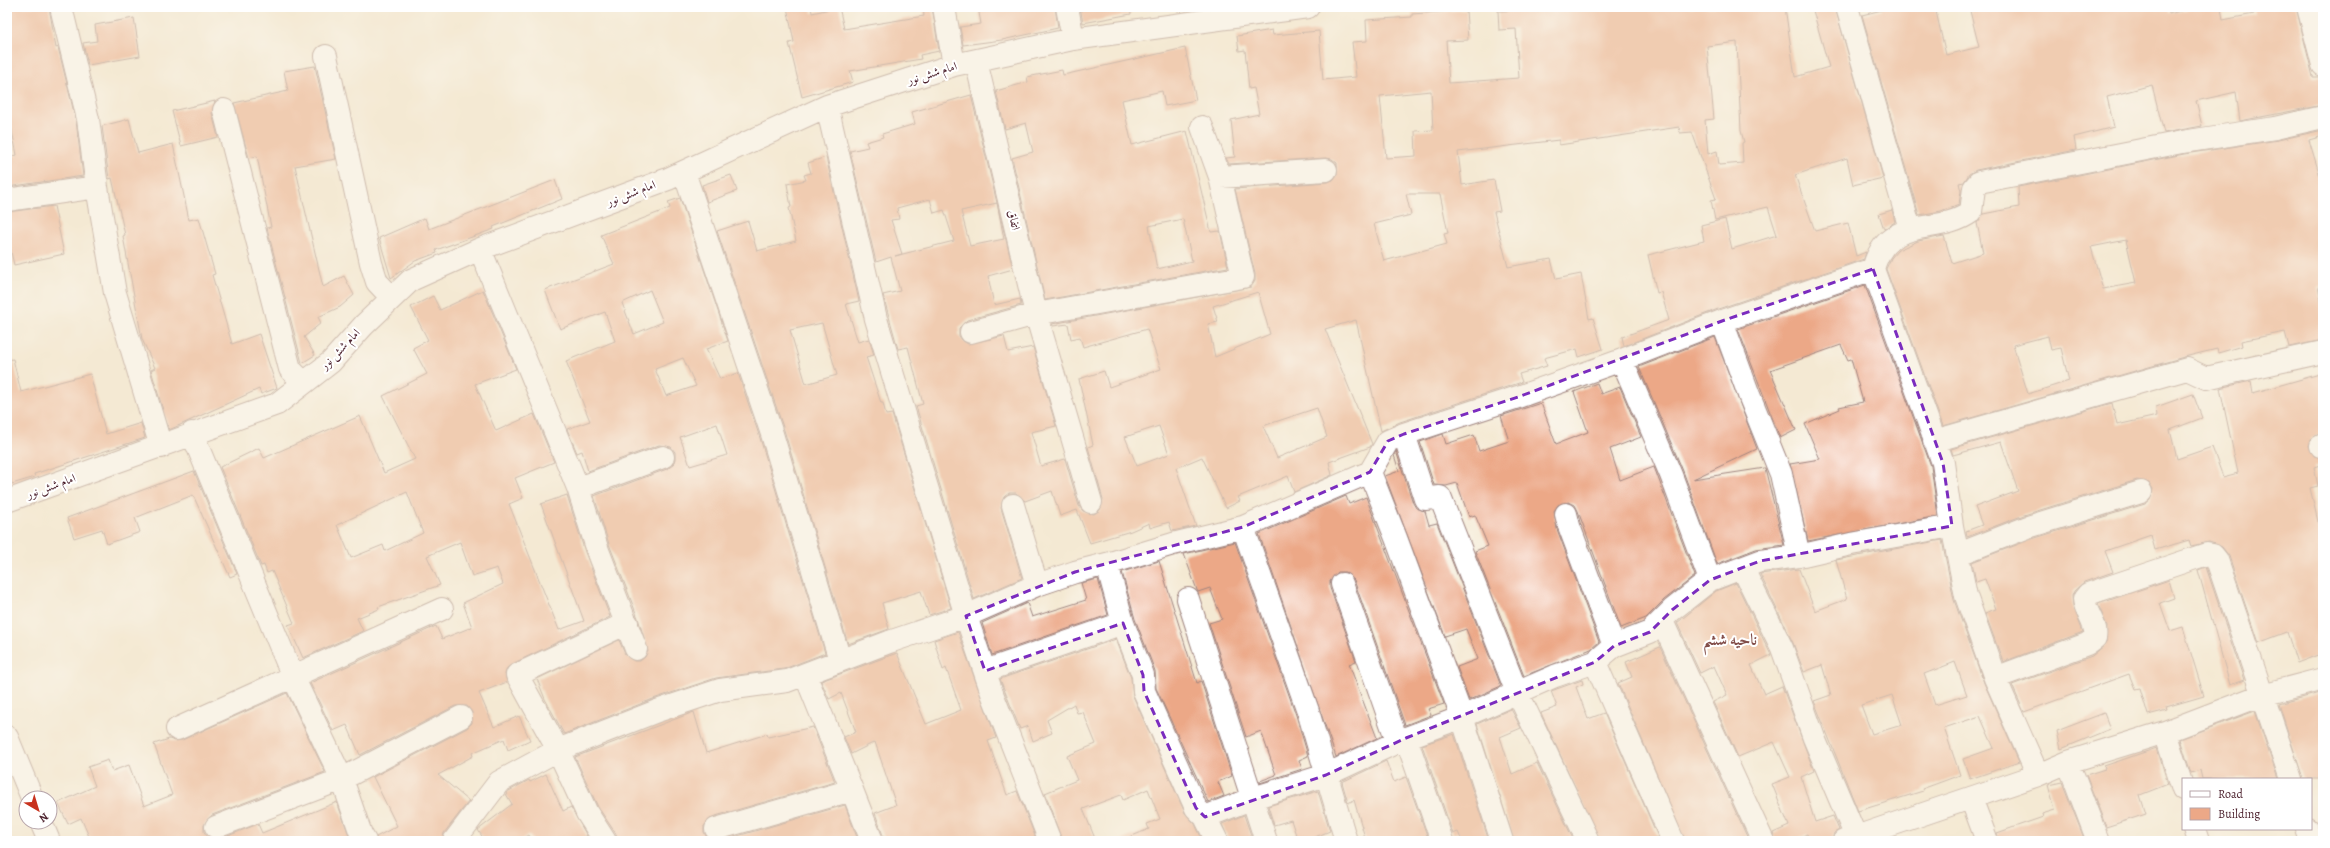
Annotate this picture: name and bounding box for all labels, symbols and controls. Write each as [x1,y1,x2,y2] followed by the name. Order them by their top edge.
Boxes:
[904,58,960,91] street label: امام شش نور
[603,176,659,213] street label: امام شش نور
[1004,208,1024,232] street label: اتفاق
[316,325,366,376] street label: امام شش نور
[23,470,79,505] street label: امام شش نور
[1703,629,1757,656] district label: ناحیه ششم
[2182,778,2312,830] legend
[2218,786,2244,802] text: Road
[18,790,58,830] north arrow
[2218,806,2260,822] text: Building
[36,809,52,826] text: N

